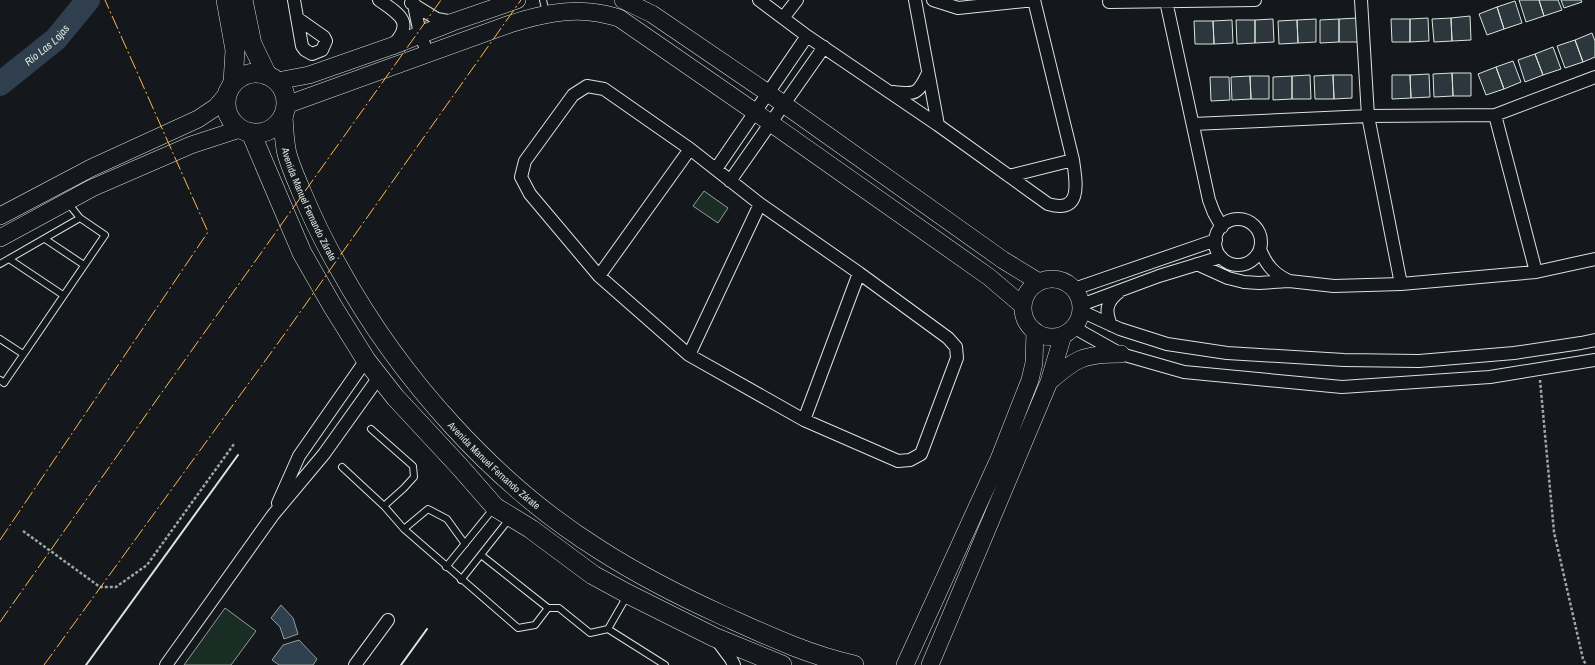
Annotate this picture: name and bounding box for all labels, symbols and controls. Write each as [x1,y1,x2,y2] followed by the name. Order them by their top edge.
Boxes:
[22,21,72,69] water label: Río Las Lajas
[279,146,340,263] street label: Avenida Manuel Fernando Zárate
[444,418,543,512] street label: Avenida Manuel Fernando Zárate

